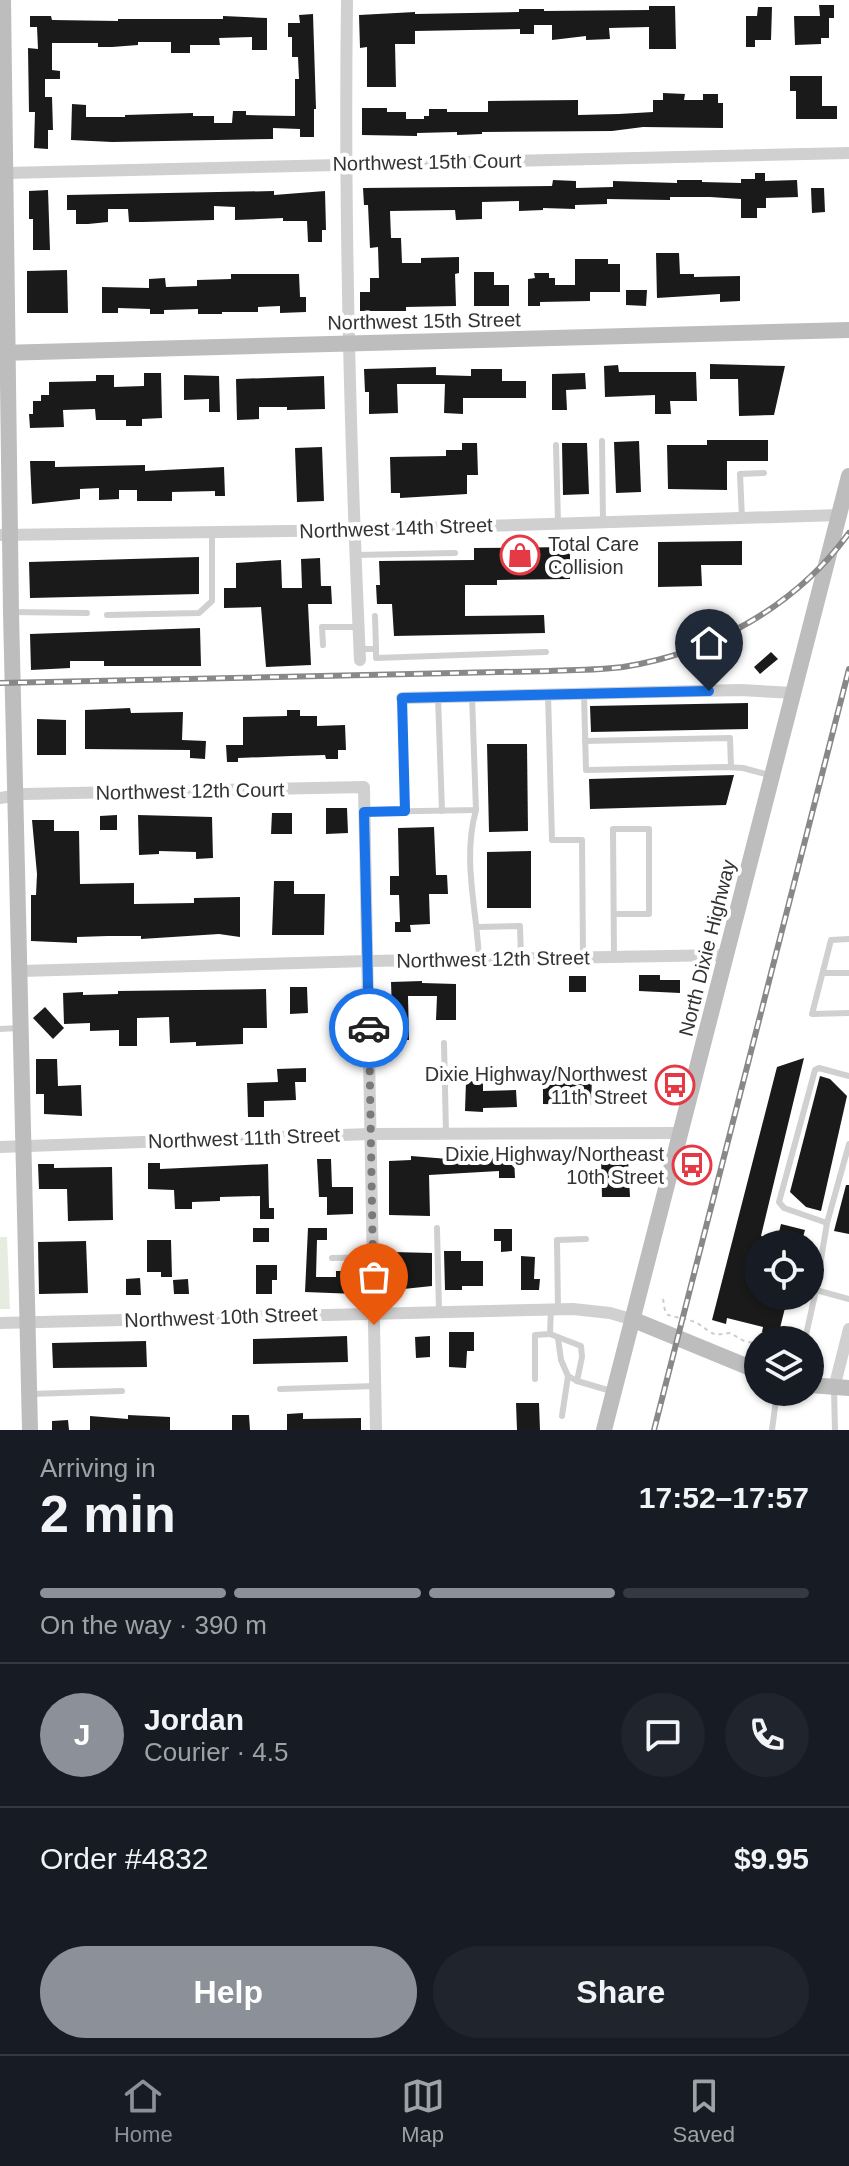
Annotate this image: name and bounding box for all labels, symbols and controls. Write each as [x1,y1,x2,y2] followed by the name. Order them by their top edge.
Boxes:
[332,149,522,175] street label: Northwest 15th Court
[327,308,521,334] street label: Northwest 15th Street
[299,514,493,542] street label: Northwest 14th Street
[548,533,639,578] place label: Total Care Collision
[499,534,541,576] shop icon: Total Care Collision
[675,609,743,691] pin
[687,621,731,665] icon: home
[95,778,285,804] street label: Northwest 12th Court
[674,857,740,1039] street label: North Dixie Highway
[396,946,590,972] street label: Northwest 12th Street
[329,988,409,1068] courier
[347,1006,391,1050] icon: car
[425,1063,647,1108] place label: Dixie Highway/Northwest 11th Street
[654,1064,696,1106] bus stop icon: Dixie Highway/Northwest 11th Street
[148,1124,341,1152] street label: Northwest 11th Street
[445,1143,664,1188] place label: Dixie Highway/Northeast 10th Street
[671,1144,713,1186] bus stop icon: Dixie Highway/Northeast 10th Street
[744,1230,824,1406] map controls
[744,1230,824,1310] button: locate
[340,1243,408,1325] pin
[352,1255,396,1299] icon: bag
[124,1303,318,1331] street label: Northwest 10th Street
[744,1326,824,1406] button: layers
[40,1453,156,1483] text: Arriving in
[639,1481,809,1514] text: 17:52–17:57
[40,1485,176,1543] text: 2 min
[40,1610,267,1640] text: On the way · 390 m
[621,1693,705,1777] button: chat
[725,1693,809,1777] button: phone
[144,1703,244,1736] text: Jordan
[74,1718,90,1751] text: J
[144,1737,289,1767] text: Courier · 4.5
[40,1842,208,1875] text: Order #4832
[734,1842,809,1875] text: $9.95
[40,1946,417,2038] button: Help
[433,1946,809,2038] button: Share
[114,2074,173,2148] tab: Home
[401,2074,445,2148] tab: Map
[673,2074,735,2148] tab: Saved

